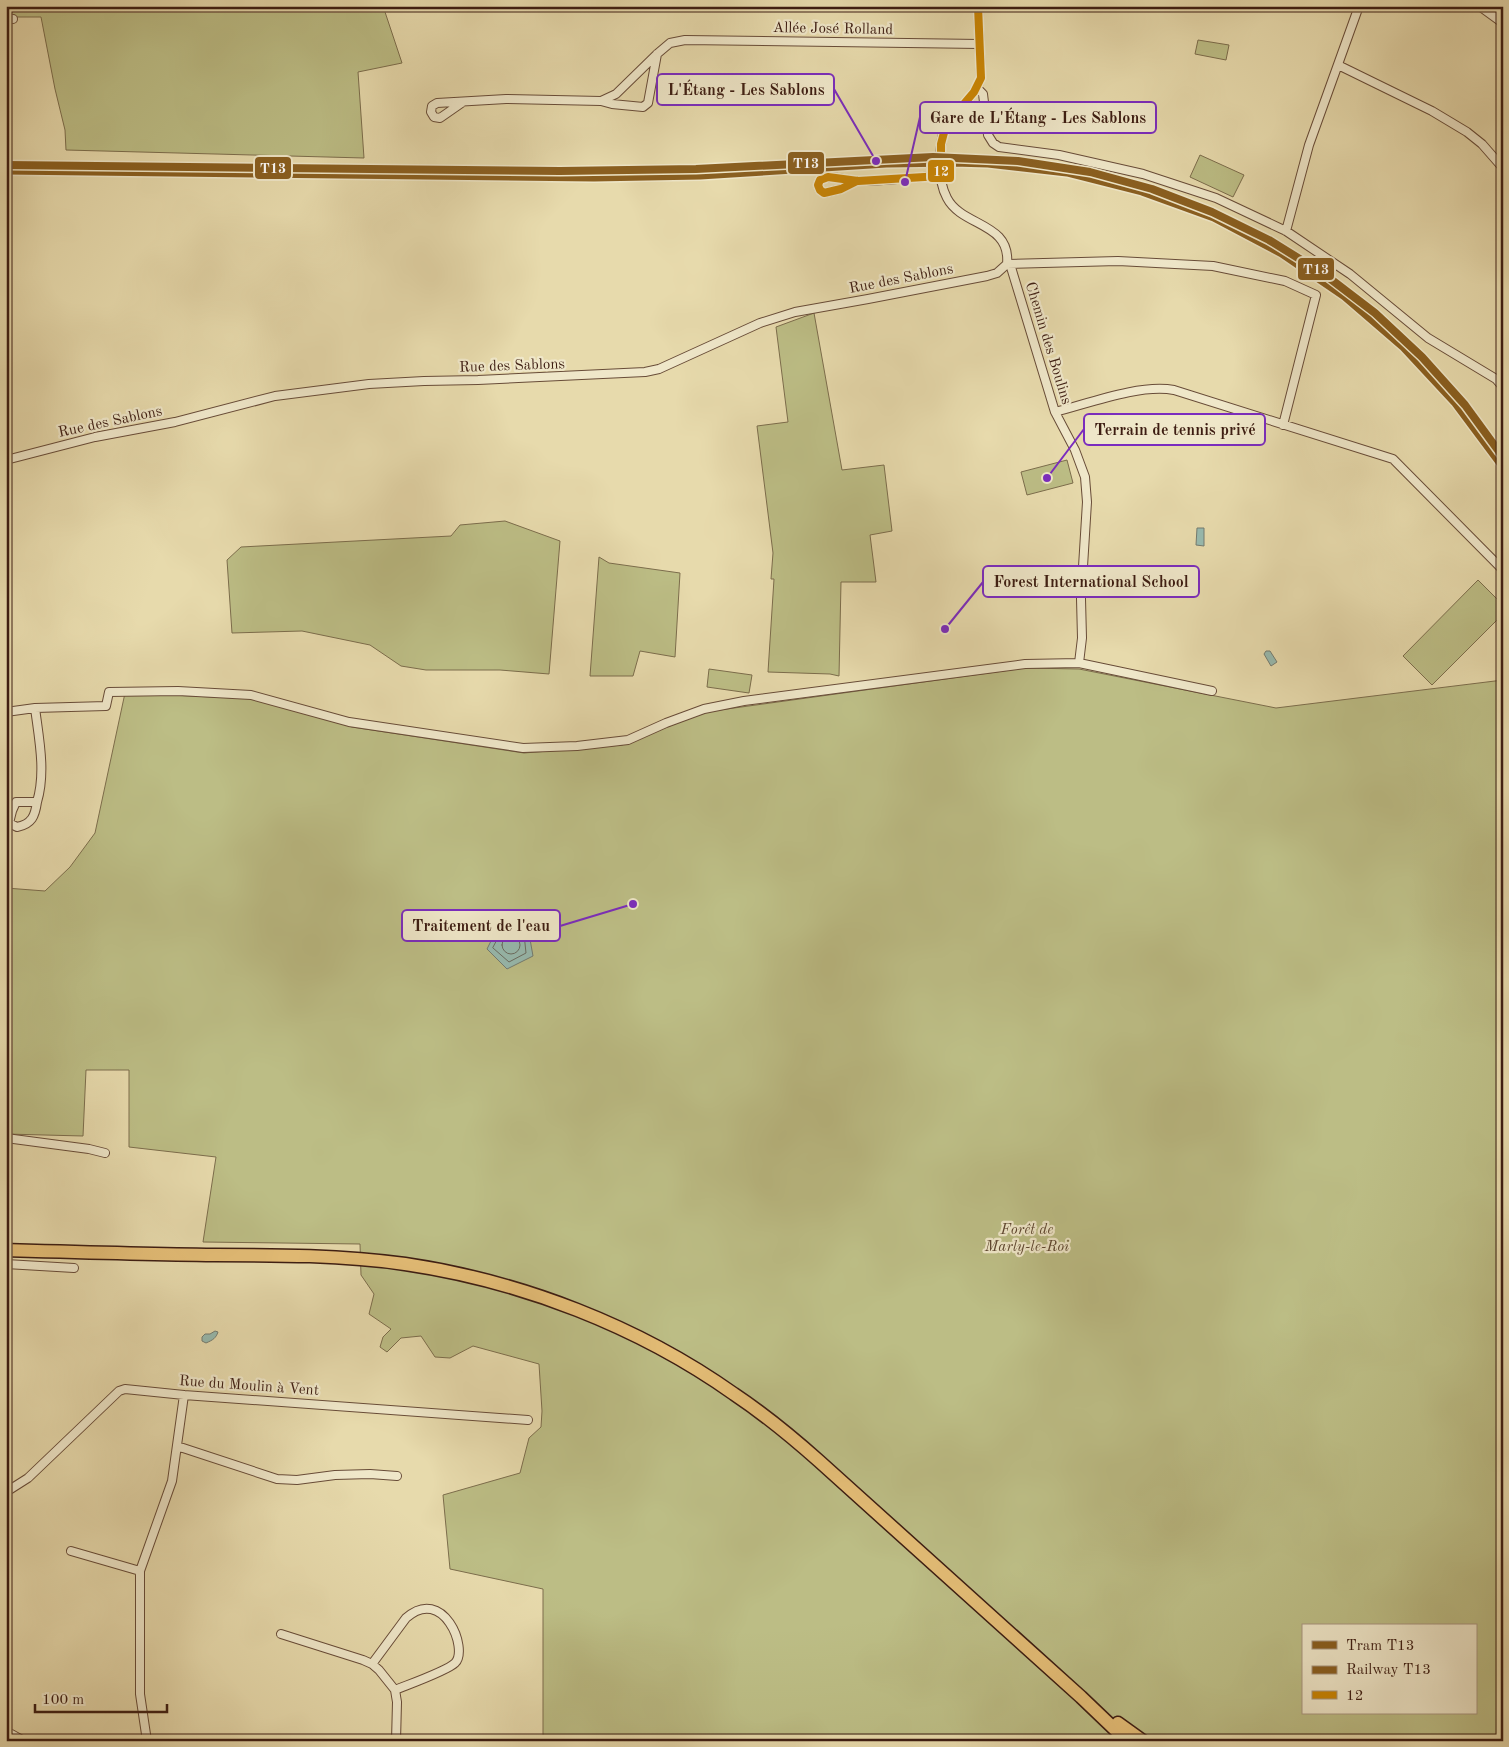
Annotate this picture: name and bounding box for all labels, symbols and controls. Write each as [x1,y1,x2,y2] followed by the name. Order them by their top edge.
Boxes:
[773,21,893,38] street label: Allée José Rolland
[657,74,834,105] callout: L'Étang - Les Sablons
[667,79,825,99] text: L'Étang - Les Sablons
[920,102,1156,133] callout: Gare de L'Étang - Les Sablons
[930,107,1146,127] text: Gare de L'Étang - Les Sablons
[787,151,825,175] line badge: T13
[254,156,292,180] line badge: T13
[793,157,819,171] text: T13
[927,159,955,183] line badge: 12
[260,162,286,176] text: T13
[933,165,949,179] text: 12
[1297,257,1335,281] line badge: T13
[848,262,955,297] street label: Rue des Sablons
[1303,263,1329,277] text: T13
[1022,280,1073,407] street label: Chemin des Boulins
[459,357,565,376] street label: Rue des Sablons
[57,404,164,441] street label: Rue des Sablons
[1084,414,1265,445] callout: Terrain de tennis privé
[1094,423,1256,439] text: Terrain de tennis privé
[983,566,1199,597] callout: Forest International School
[993,575,1189,591] text: Forest International School
[402,910,560,941] callout: Traitement de l'eau
[412,919,550,935] text: Traitement de l'eau
[984,1223,1069,1255] park label: Forêt de Marly-le-Roi
[178,1374,319,1399] street label: Rue du Moulin à Vent
[1302,1624,1476,1714] legend
[1346,1639,1415,1654] text: Tram T13
[1346,1663,1431,1678] text: Railway T13
[35,1682,168,1714] scale bar
[1346,1689,1363,1704] text: 12
[42,1693,84,1708] text: 100 m

